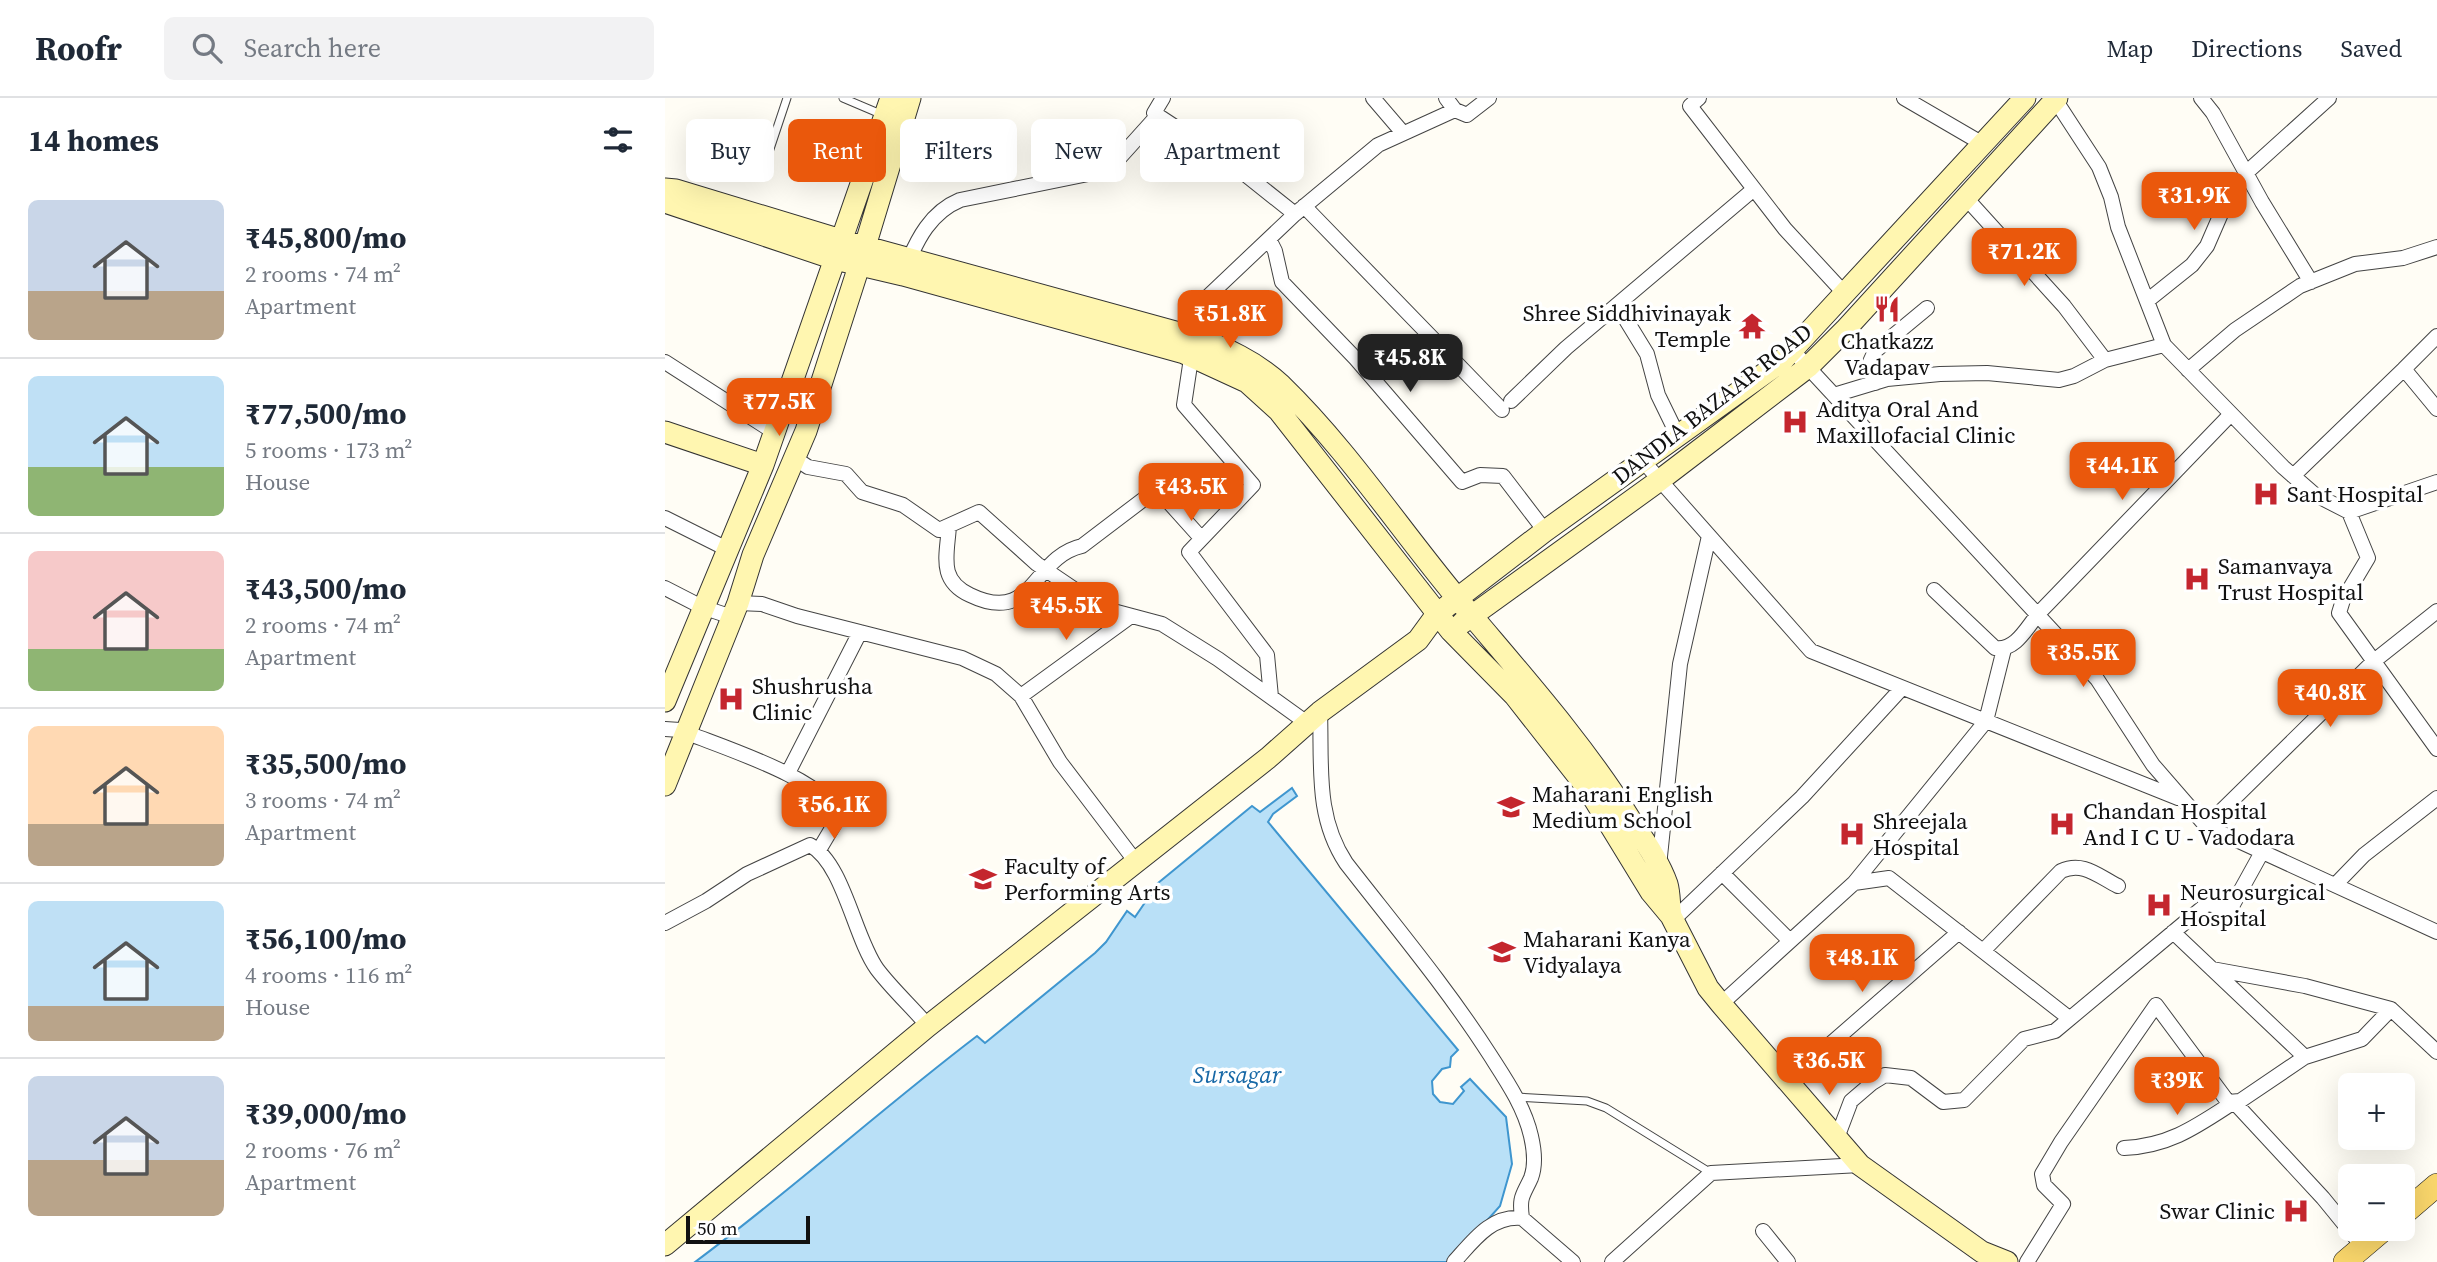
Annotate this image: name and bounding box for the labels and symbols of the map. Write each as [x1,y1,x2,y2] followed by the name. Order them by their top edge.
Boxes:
[2137,172,2251,232] pin: ₹31.9K
[1967,228,2081,288] pin: ₹71.2K
[1173,290,1287,350] pin: ₹51.8K
[1872,294,1902,324] restaurant icon: Chatkazz Vadapav
[1523,297,1731,355] place label: Shree Siddhivinayak Temple
[1737,311,1767,341] temple icon: Shree Siddhivinayak Temple
[1606,316,1818,492] street label: DANDIA BAZAAR ROAD
[1841,325,1933,383] place label: Chatkazz Vadapav
[1353,334,1467,394] pin: ₹45.8K
[722,378,836,438] pin: ₹77.5K
[1816,393,2015,451] place label: Aditya Oral And Maxillofacial Clinic
[1780,407,1810,437] hospital icon: Aditya Oral And Maxillofacial Clinic
[2065,442,2179,502] pin: ₹44.1K
[1134,464,1248,523] pin: ₹43.5K
[2287,478,2424,510] place label: Sant Hospital
[2251,479,2281,509] hospital icon: Sant Hospital
[2218,550,2364,608] place label: Samanvaya Trust Hospital
[2182,564,2212,594] hospital icon: Samanvaya Trust Hospital
[1009,582,1123,642] pin: ₹45.5K
[2026,630,2140,689] pin: ₹35.5K
[752,670,873,728] place label: Shushrusha Clinic
[2273,670,2387,729] pin: ₹40.8K
[716,684,746,714] hospital icon: Shushrusha Clinic
[1532,778,1714,836] place label: Maharani English Medium School
[777,782,891,841] pin: ₹56.1K
[1496,792,1526,822] school or university icon: Maharani English Medium School
[2083,795,2295,853] place label: Chandan Hospital And I C U - Vadodara
[1873,805,1968,863] place label: Shreejala Hospital
[2047,809,2077,839] hospital icon: Chandan Hospital And I C U - Vadodara
[1837,819,1867,849] hospital icon: Shreejala Hospital
[1004,850,1170,908] place label: Faculty of Performing Arts
[968,864,998,894] school or university icon: Faculty of Performing Arts
[2180,876,2325,934] place label: Neurosurgical Hospital
[2144,890,2174,920] hospital icon: Neurosurgical Hospital
[1523,923,1691,981] place label: Maharani Kanya Vidyalaya
[1805,934,1919,994] pin: ₹48.1K
[1487,937,1517,967] school or university icon: Maharani Kanya Vidyalaya
[1772,1038,1886,1097] pin: ₹36.5K
[1193,1058,1283,1091] water label: Sursagar
[2136,1058,2218,1117] pin: ₹39K
[2160,1195,2275,1227] place label: Swar Clinic
[2281,1196,2311,1226] hospital icon: Swar Clinic
[686,1213,810,1245] scale bar

